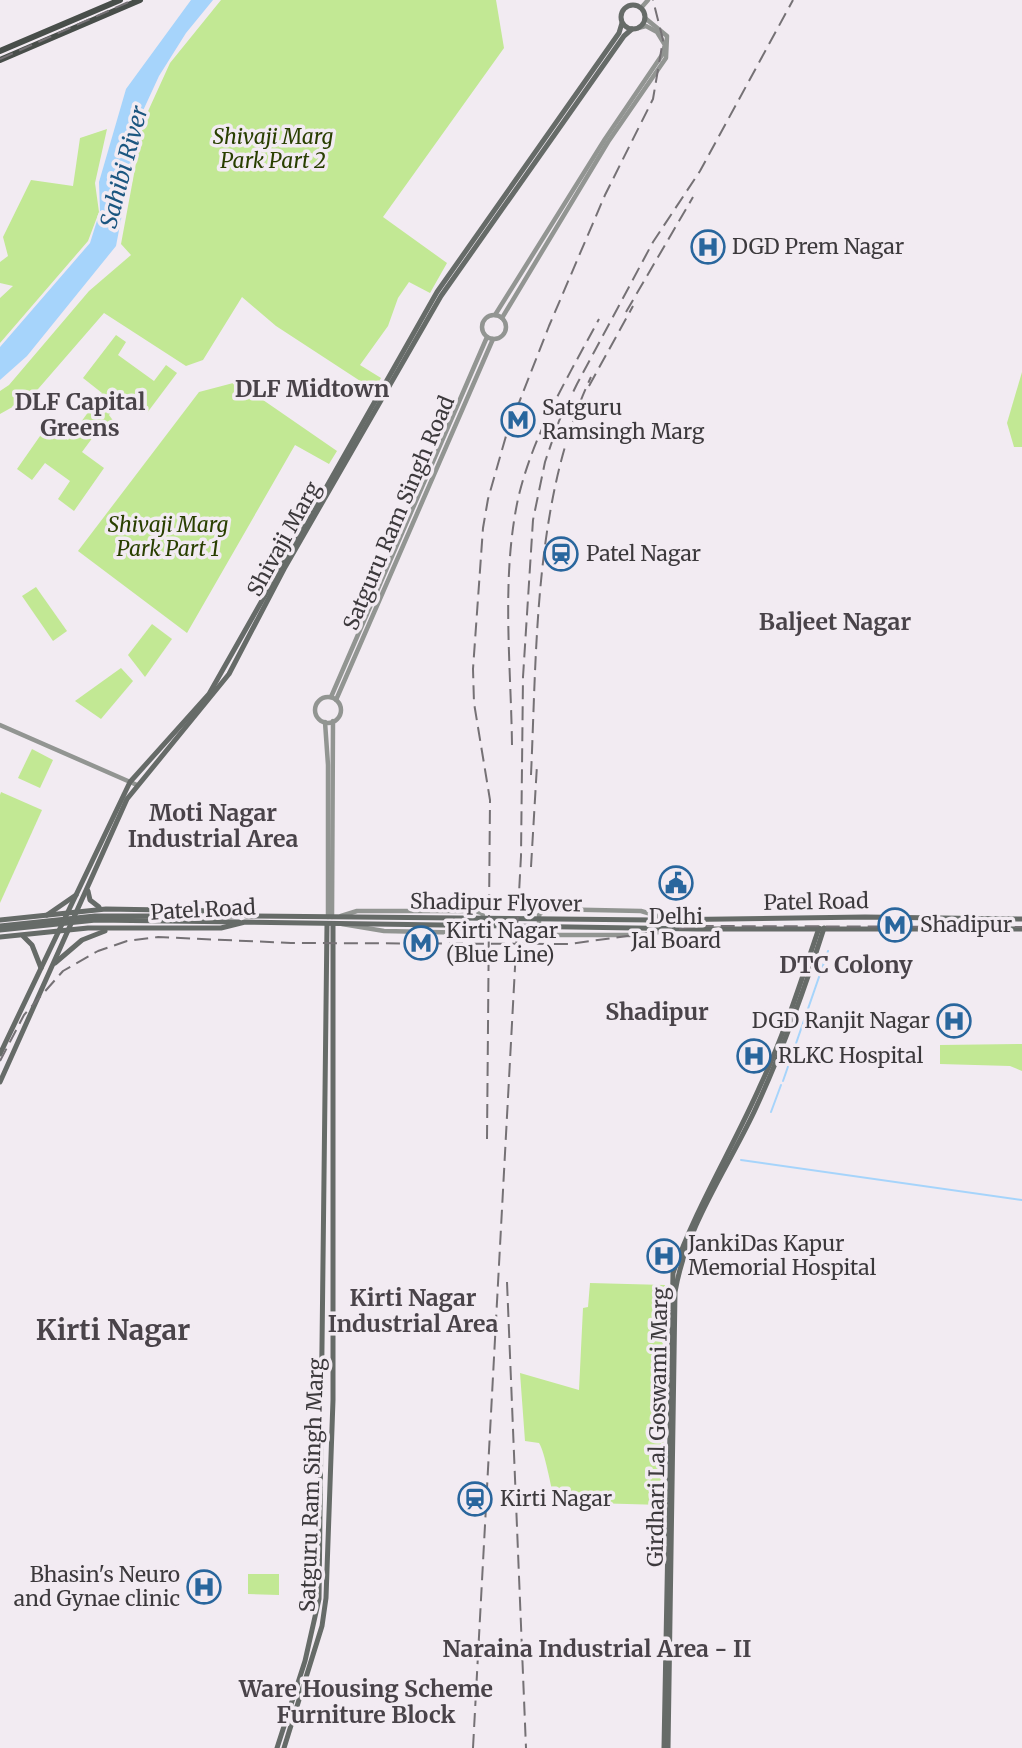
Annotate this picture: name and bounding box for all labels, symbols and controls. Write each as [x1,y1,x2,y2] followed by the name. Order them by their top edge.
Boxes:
[93,102,154,231] water label: Sahibi River
[213,123,334,174] park label: Shivaji Marg Park Part 2
[689,228,727,266] hospital icon: DGD Prem Nagar
[732,233,904,260] place label: DGD Prem Nagar
[235,374,390,403] district label: DLF Midtown
[15,387,146,442] district label: DLF Capital Greens
[337,391,460,634] street label: Satguru Ram Singh Road
[542,394,705,445] place label: Satguru Ramsingh Marg
[499,401,537,439] metro station icon: Satguru Ramsingh Marg
[241,476,326,601] street label: Shivaji Marg
[108,511,229,562] park label: Shivaji Marg Park Part 1
[542,535,580,573] station icon: Patel Nagar
[586,540,701,567] place label: Patel Nagar
[759,607,911,636] district label: Baljeet Nagar
[128,798,298,853] district label: Moti Nagar Industrial Area
[657,864,695,902] public building icon: Delhi Jal Board
[410,887,582,918] street label: Shadipur Flyover
[763,887,869,916] street label: Patel Road
[150,893,257,926] street label: Patel Road
[630,903,721,954] place label: Delhi Jal Board
[876,906,914,944] metro station icon: Shadipur
[920,911,1012,938] place label: Shadipur
[446,917,558,968] place label: Kirti Nagar (Blue Line)
[402,924,440,962] metro station icon: Kirti Nagar (Blue Line)
[779,950,913,979] district label: DTC Colony
[605,997,709,1026] district label: Shadipur
[935,1002,973,1040] hospital icon: DGD Ranjit Nagar
[752,1007,930,1034] place label: DGD Ranjit Nagar
[735,1037,773,1075] hospital icon: RLKC Hospital
[778,1042,924,1069] place label: RLKC Hospital
[687,1230,877,1281] place label: JankiDas Kapur Memorial Hospital
[645,1237,683,1275] hospital icon: JankiDas Kapur Memorial Hospital
[328,1283,498,1338] district label: Kirti Nagar Industrial Area
[642,1287,673,1567] street label: Girdhari Lal Goswami Marg
[36,1312,190,1348] district label: Kirti Nagar
[294,1357,329,1613] street label: Satguru Ram Singh Marg
[456,1480,494,1518] station icon: Kirti Nagar
[500,1485,612,1512] place label: Kirti Nagar
[14,1561,180,1612] place label: Bhasin's Neuro and Gynae clinic
[185,1568,223,1606] hospital icon: Bhasin's Neuro and Gynae clinic
[443,1634,751,1663] district label: Naraina Industrial Area - II
[238,1674,493,1729] district label: Ware Housing Scheme Furniture Block

